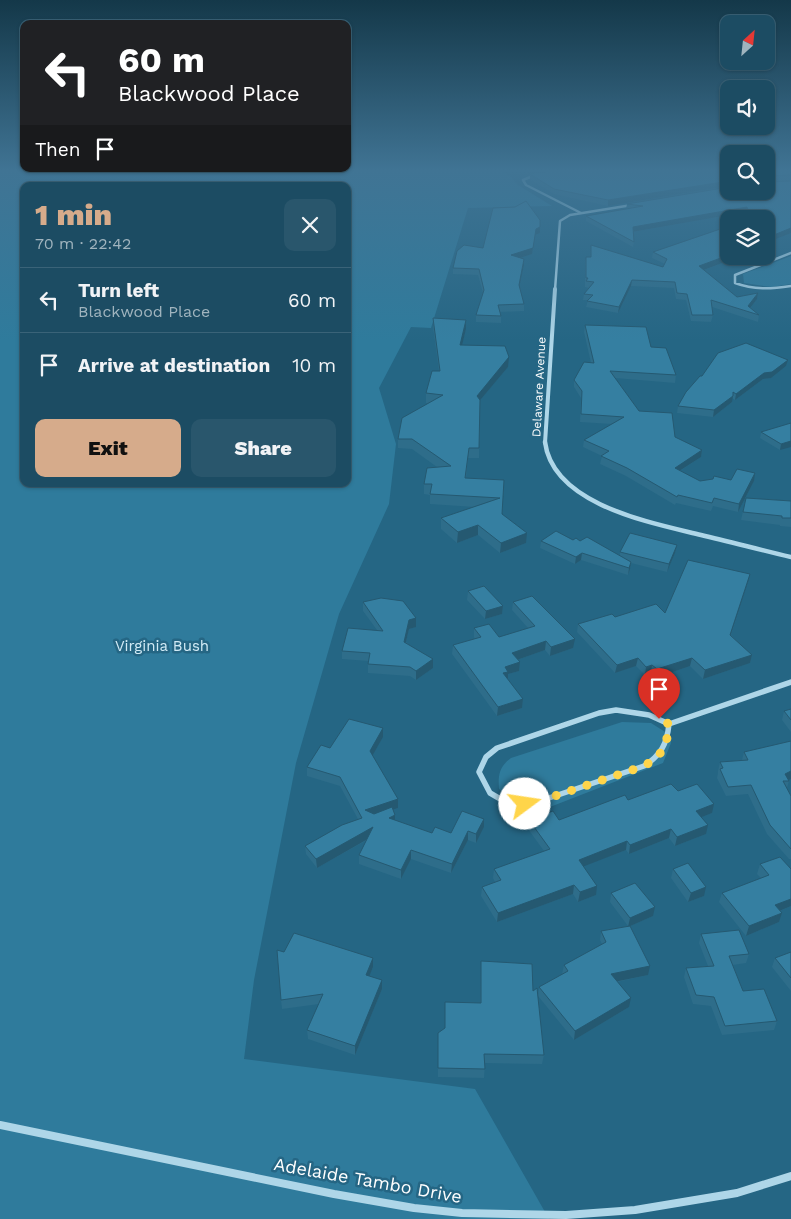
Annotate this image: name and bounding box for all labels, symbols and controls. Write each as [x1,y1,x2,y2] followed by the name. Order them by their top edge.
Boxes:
[720,15,775,70] north arrow
[720,15,775,265] map controls
[118,39,205,81] text: 60 m
[35,40,100,105] icon: left
[720,80,775,135] button: sound
[118,81,300,106] text: Blackwood Place
[91,135,119,163] icon: arrive
[35,138,81,161] text: Then
[720,145,775,200] button: search
[35,197,112,232] text: 1 min
[284,199,336,251] button: close
[720,210,775,265] button: layers
[35,234,131,253] text: 70 m · 22:42
[78,279,159,302] text: Turn left
[35,286,63,314] icon: left
[288,289,336,312] text: 60 m
[78,302,210,321] text: Blackwood Place
[529,336,549,437] street label: Delaware Avenue
[35,351,63,379] icon: arrive
[78,354,270,377] text: Arrive at destination
[292,354,336,377] text: 10 m
[35,419,181,477] button: Exit
[191,419,336,477] button: Share
[115,637,209,655] park label: Virginia Bush
[638,668,680,719] pin
[645,675,673,703] icon: arrive
[498,777,550,829] position arrow
[272,1153,464,1207] street label: Adelaide Tambo Drive

